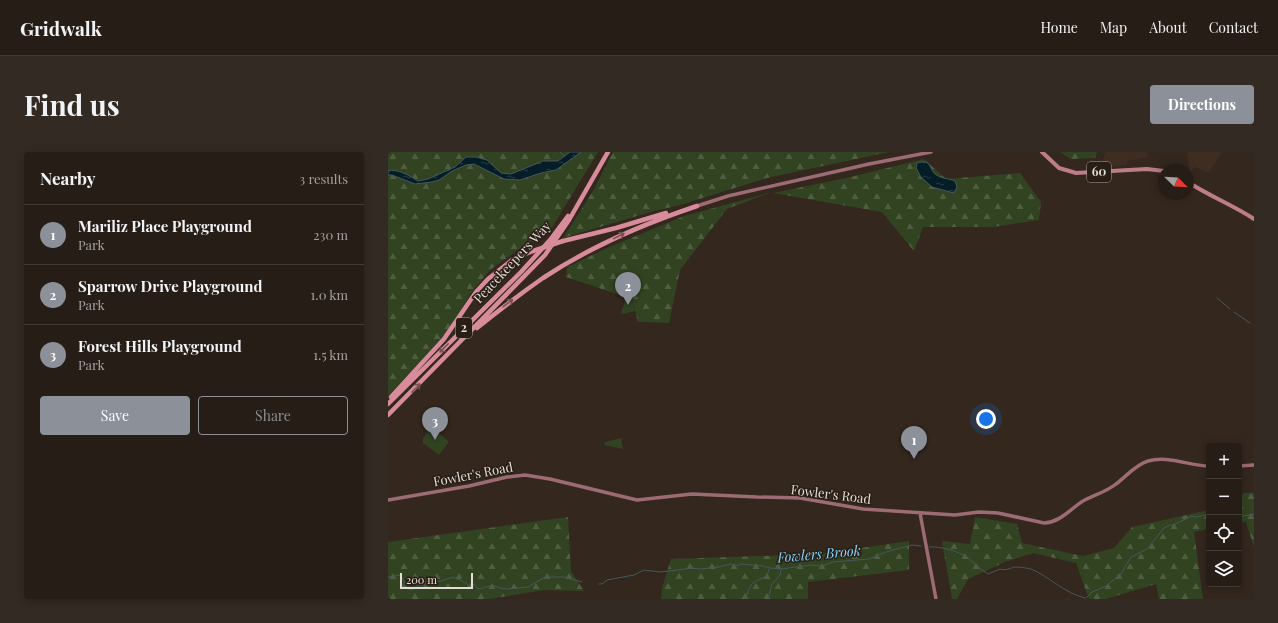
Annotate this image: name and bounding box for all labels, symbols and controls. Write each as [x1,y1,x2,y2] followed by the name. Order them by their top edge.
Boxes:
[20,15,102,41] text: Gridwalk
[1040,18,1078,37] text: Home
[1100,18,1127,37] text: Map
[1149,18,1187,37] text: About
[1209,18,1258,37] text: Contact
[1150,85,1254,124] button: Directions
[24,86,120,123] text: Find us
[1087,162,1111,182] road number: 60
[1158,164,1194,200] north arrow
[40,167,95,189] text: Nearby
[299,170,348,187] text: 3 results
[78,216,252,236] text: Mariliz Place Playground
[469,217,554,306] street label: Peacekeepers Way
[51,226,55,243] text: 1
[313,226,348,243] text: 230 m
[612,232,624,239] one-way arrow
[78,236,105,253] text: Park
[615,272,641,305] pin: 2
[78,276,262,296] text: Sparrow Drive Playground
[50,286,56,303] text: 2
[311,286,348,303] text: 1.0 km
[78,296,105,313] text: Park
[502,299,513,308] one-way arrow
[456,318,472,338] road number: 2
[78,336,242,356] text: Forest Hills Playground
[439,344,449,353] one-way arrow
[50,346,56,363] text: 3
[313,346,348,363] text: 1.5 km
[78,356,105,373] text: Park
[411,383,420,393] one-way arrow
[40,396,190,435] button: Save
[198,396,348,435] button: Share
[422,407,448,440] pin: 3
[976,409,996,429] your location
[901,426,927,459] pin: 1
[1206,443,1242,587] map controls
[1206,443,1242,479] button: +
[432,457,515,490] street label: Fowler's Road
[1206,479,1242,515] button: −
[790,480,873,507] street label: Fowler's Road
[1206,515,1242,551] button: locate
[775,540,862,567] water label: Fowlers Brook
[1206,551,1242,587] button: layers
[400,571,473,590] scale bar
[406,572,437,587] text: 200 m

